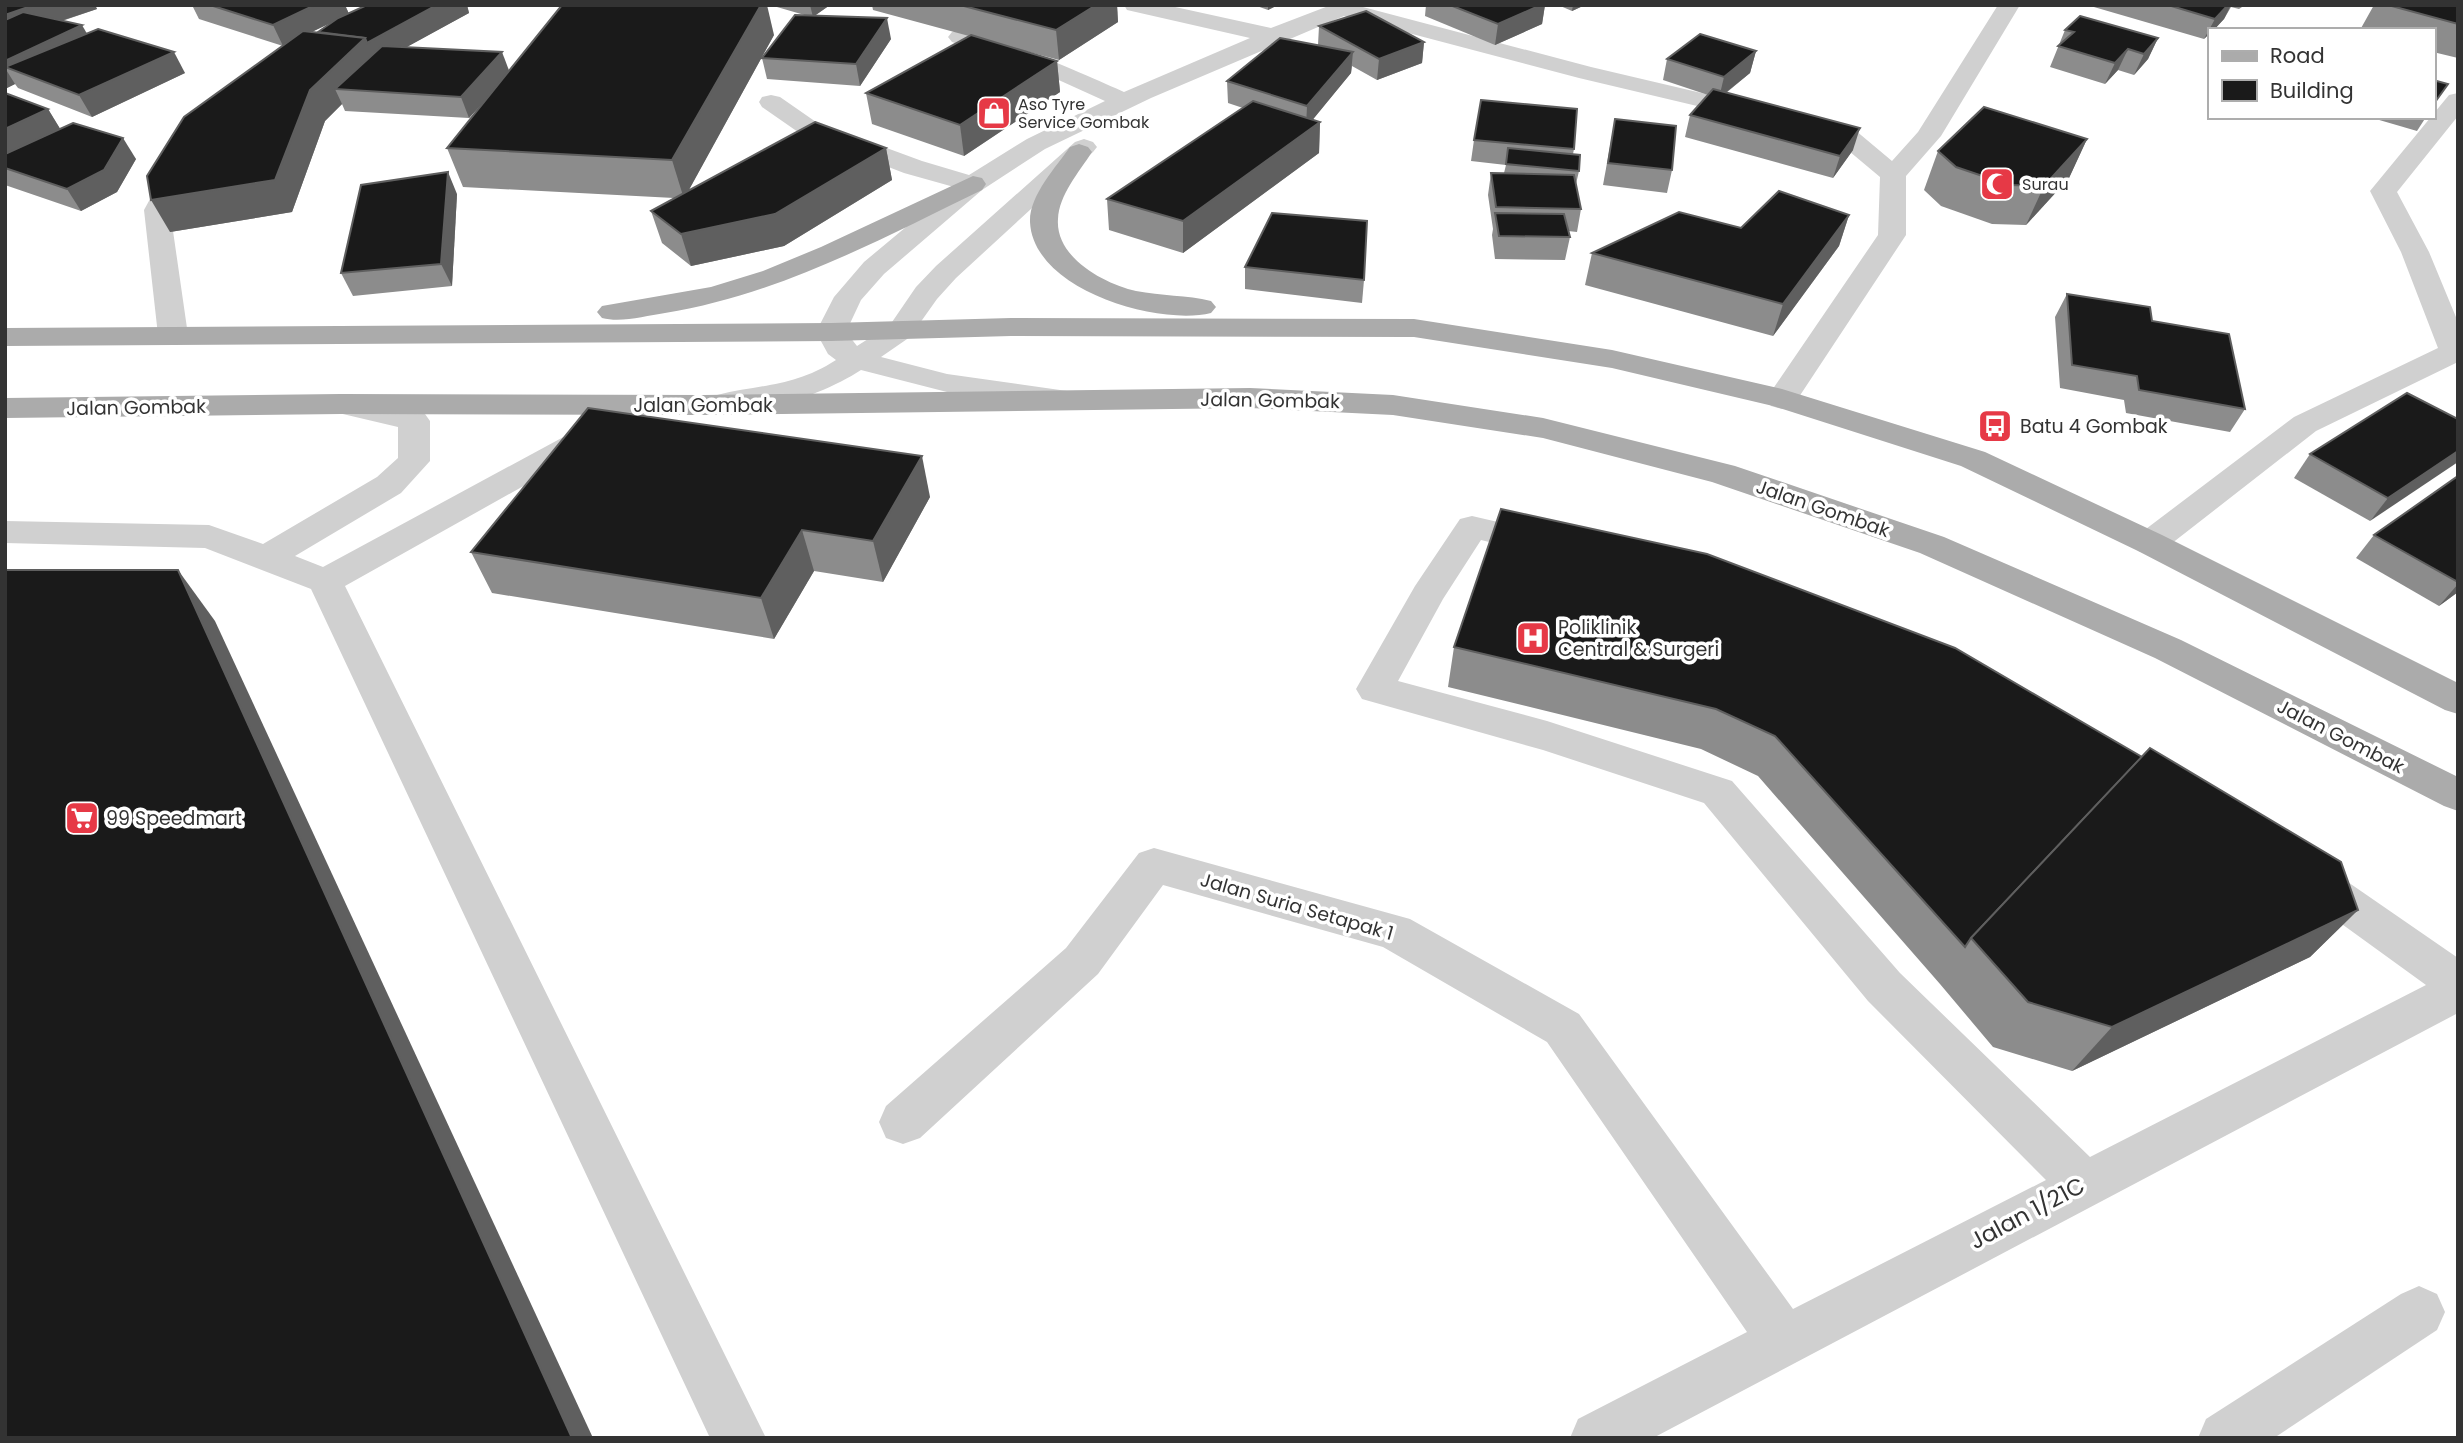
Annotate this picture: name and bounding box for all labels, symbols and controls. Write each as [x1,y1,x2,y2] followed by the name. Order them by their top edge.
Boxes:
[2208,28,2435,119] legend
[2270,41,2325,70] text: Road
[2270,76,2354,105] text: Building
[1018,93,1150,134] place label: Aso Tyre Service Gombak
[975,94,1013,132] shop icon: Aso Tyre Service Gombak
[1978,165,2016,203] mosque icon: Surau
[2022,173,2069,196] place label: Surau
[1200,386,1340,415] street label: Jalan Gombak
[633,392,773,419] street label: Jalan Gombak
[66,393,206,422] street label: Jalan Gombak
[1976,407,2014,445] bus stop icon: Batu 4 Gombak
[2020,413,2168,440] place label: Batu 4 Gombak
[1752,473,1893,544] street label: Jalan Gombak
[1558,614,1719,663] place label: Poliklinik Central & Surgeri
[1514,619,1552,657] hospital icon: Poliklinik Central & Surgeri
[2272,693,2409,780] street label: Jalan Gombak
[63,799,101,837] supermarket icon: 99 Speedmart
[106,805,242,832] place label: 99 Speedmart
[1197,866,1397,947] street label: Jalan Suria Setapak 1
[1964,1169,2090,1257] street label: Jalan 1/21C

